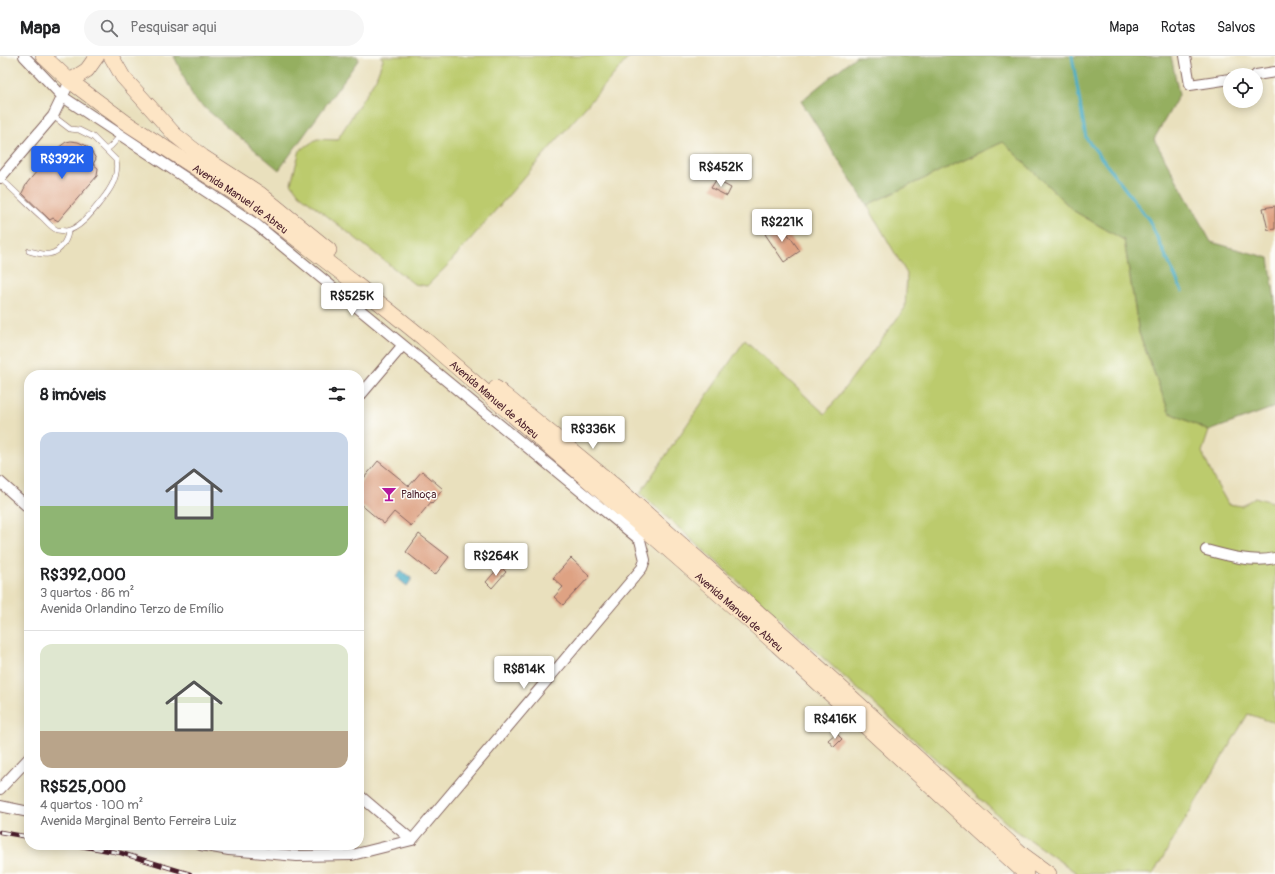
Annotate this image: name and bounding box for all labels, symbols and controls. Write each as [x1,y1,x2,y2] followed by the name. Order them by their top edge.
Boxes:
[84,10,364,46] search box
[20,16,60,40] text: Mapa
[98,17,120,39] icon: search
[130,18,216,37] text: Pesquisar aqui
[1109,19,1139,36] text: Mapa
[1161,19,1195,36] text: Rotas
[1217,19,1255,36] text: Salvos
[1223,68,1263,108] map controls
[1223,68,1263,108] button: locate
[29,146,95,180] pin: R$392K
[40,151,84,167] text: R$392K
[688,154,754,188] pin: R$452K
[699,159,743,175] text: R$452K
[190,161,291,236] street label: Avenida Manuel de Abreu
[749,209,815,243] pin: R$221K
[761,214,803,230] text: R$221K
[319,283,385,317] pin: R$525K
[330,288,374,304] text: R$525K
[447,358,541,441] street label: Avenida Manuel de Abreu
[326,383,348,405] icon: filters
[40,384,106,405] text: 8 imóveis
[560,416,626,450] pin: R$336K
[571,421,615,437] text: R$336K
[158,458,230,530] icon: home
[380,485,398,503] bar icon: Palhoça
[401,488,436,501] place label: Palhoça
[463,543,529,577] pin: R$264K
[474,548,518,564] text: R$264K
[40,564,126,585] text: R$392,000
[692,569,786,654] street label: Avenida Manuel de Abreu
[40,585,134,601] text: 3 quartos · 86 m²
[40,601,224,617] text: Avenida Orlandino Terzo de Emílio
[491,656,557,690] pin: R$814K
[503,661,545,677] text: R$814K
[158,670,230,742] icon: home
[802,706,868,740] pin: R$416K
[814,711,856,727] text: R$416K
[40,776,126,797] text: R$525,000
[40,797,143,813] text: 4 quartos · 100 m²
[40,813,236,829] text: Avenida Marginal Bento Ferreira Luiz

